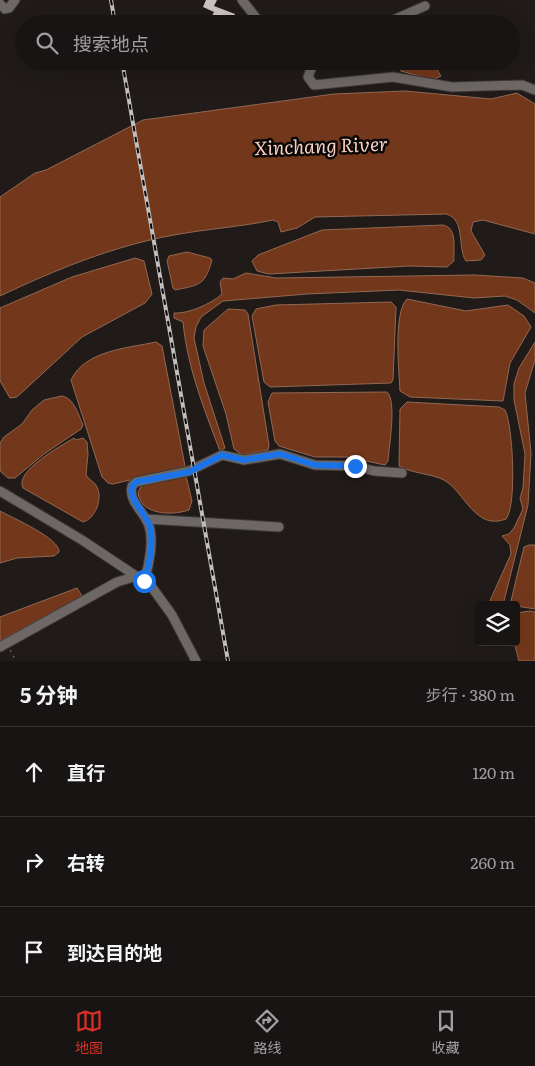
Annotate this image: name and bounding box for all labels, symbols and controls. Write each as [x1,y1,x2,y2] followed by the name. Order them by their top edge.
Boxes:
[15,15,520,70] search box
[33,29,61,57] icon: search
[73,29,149,57] text: 搜索地点
[254,129,388,161] water label: Xinchang River
[344,455,367,478] route end
[133,570,156,593] route start
[475,601,520,646] map controls
[475,601,520,646] button: layers
[20,678,78,709] text: 5 分钟
[426,682,515,706] text: 步行 · 380 m
[20,758,48,786] icon: ahead
[67,758,105,786] text: 直行
[472,760,515,784] text: 120 m
[20,848,48,876] icon: right
[67,848,105,876] text: 右转
[470,850,515,874] text: 260 m
[20,938,48,966] icon: arrive
[67,938,162,966] text: 到达目的地
[75,1007,103,1057] tab: 地图
[253,1007,281,1057] tab: 路线
[432,1007,460,1057] tab: 收藏

